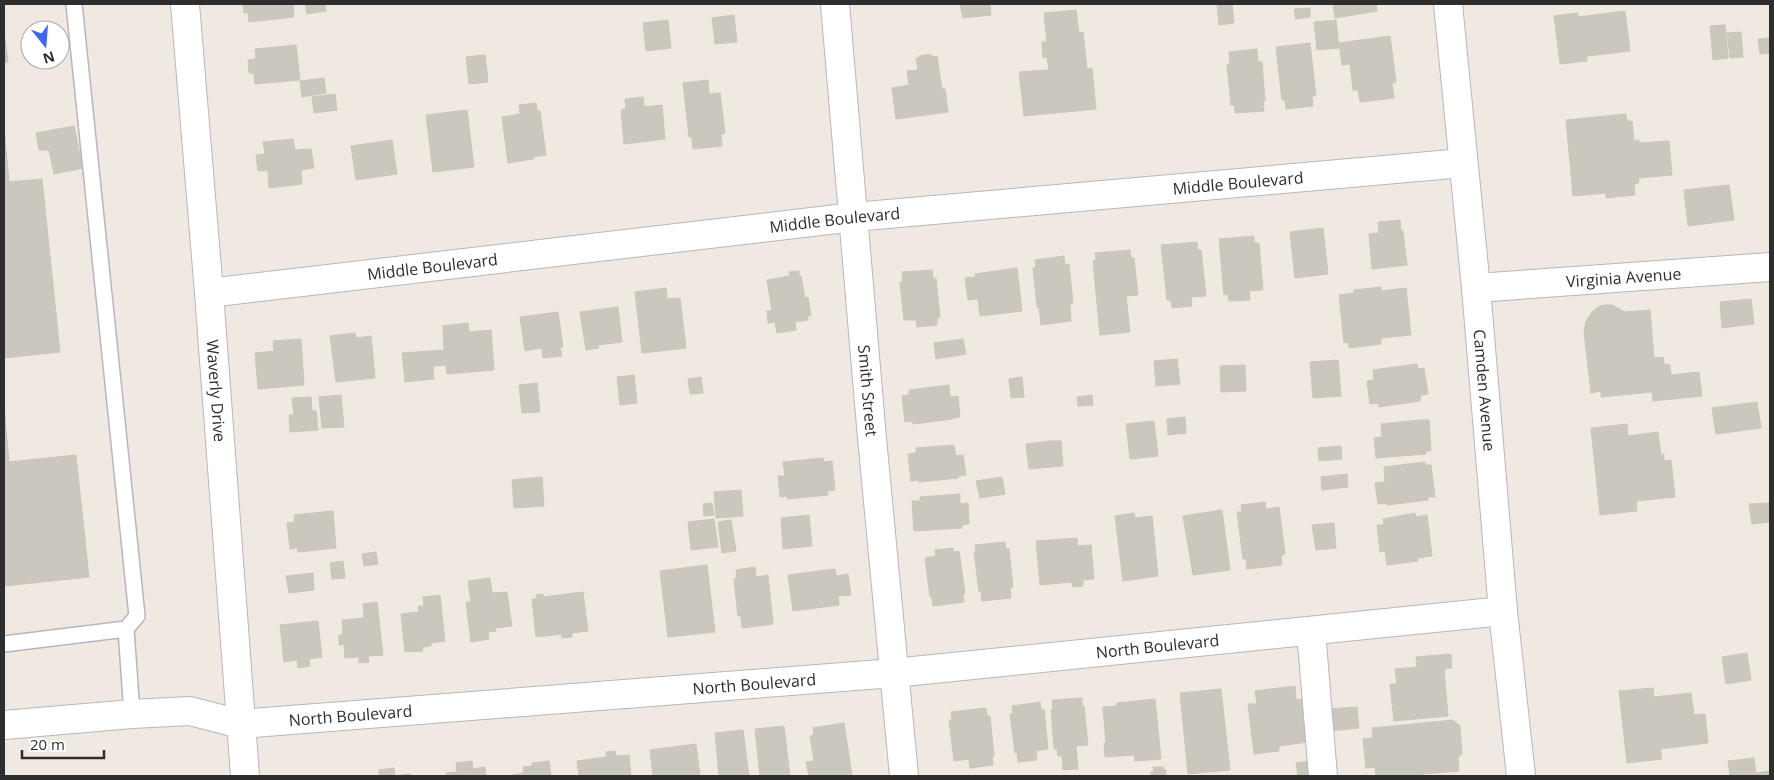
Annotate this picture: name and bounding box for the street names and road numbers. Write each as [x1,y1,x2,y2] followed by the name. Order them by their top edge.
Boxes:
[1172,166,1304,200] street label: Middle Boulevard
[768,202,901,238] street label: Middle Boulevard
[366,248,499,285] street label: Middle Boulevard
[1565,262,1682,293] street label: Virginia Avenue
[1468,328,1501,452] street label: Camden Avenue
[202,339,231,443] street label: Waverly Drive
[853,344,883,438] street label: Smith Street
[1095,629,1220,663] street label: North Boulevard
[692,668,817,700] street label: North Boulevard
[288,700,413,731] street label: North Boulevard

